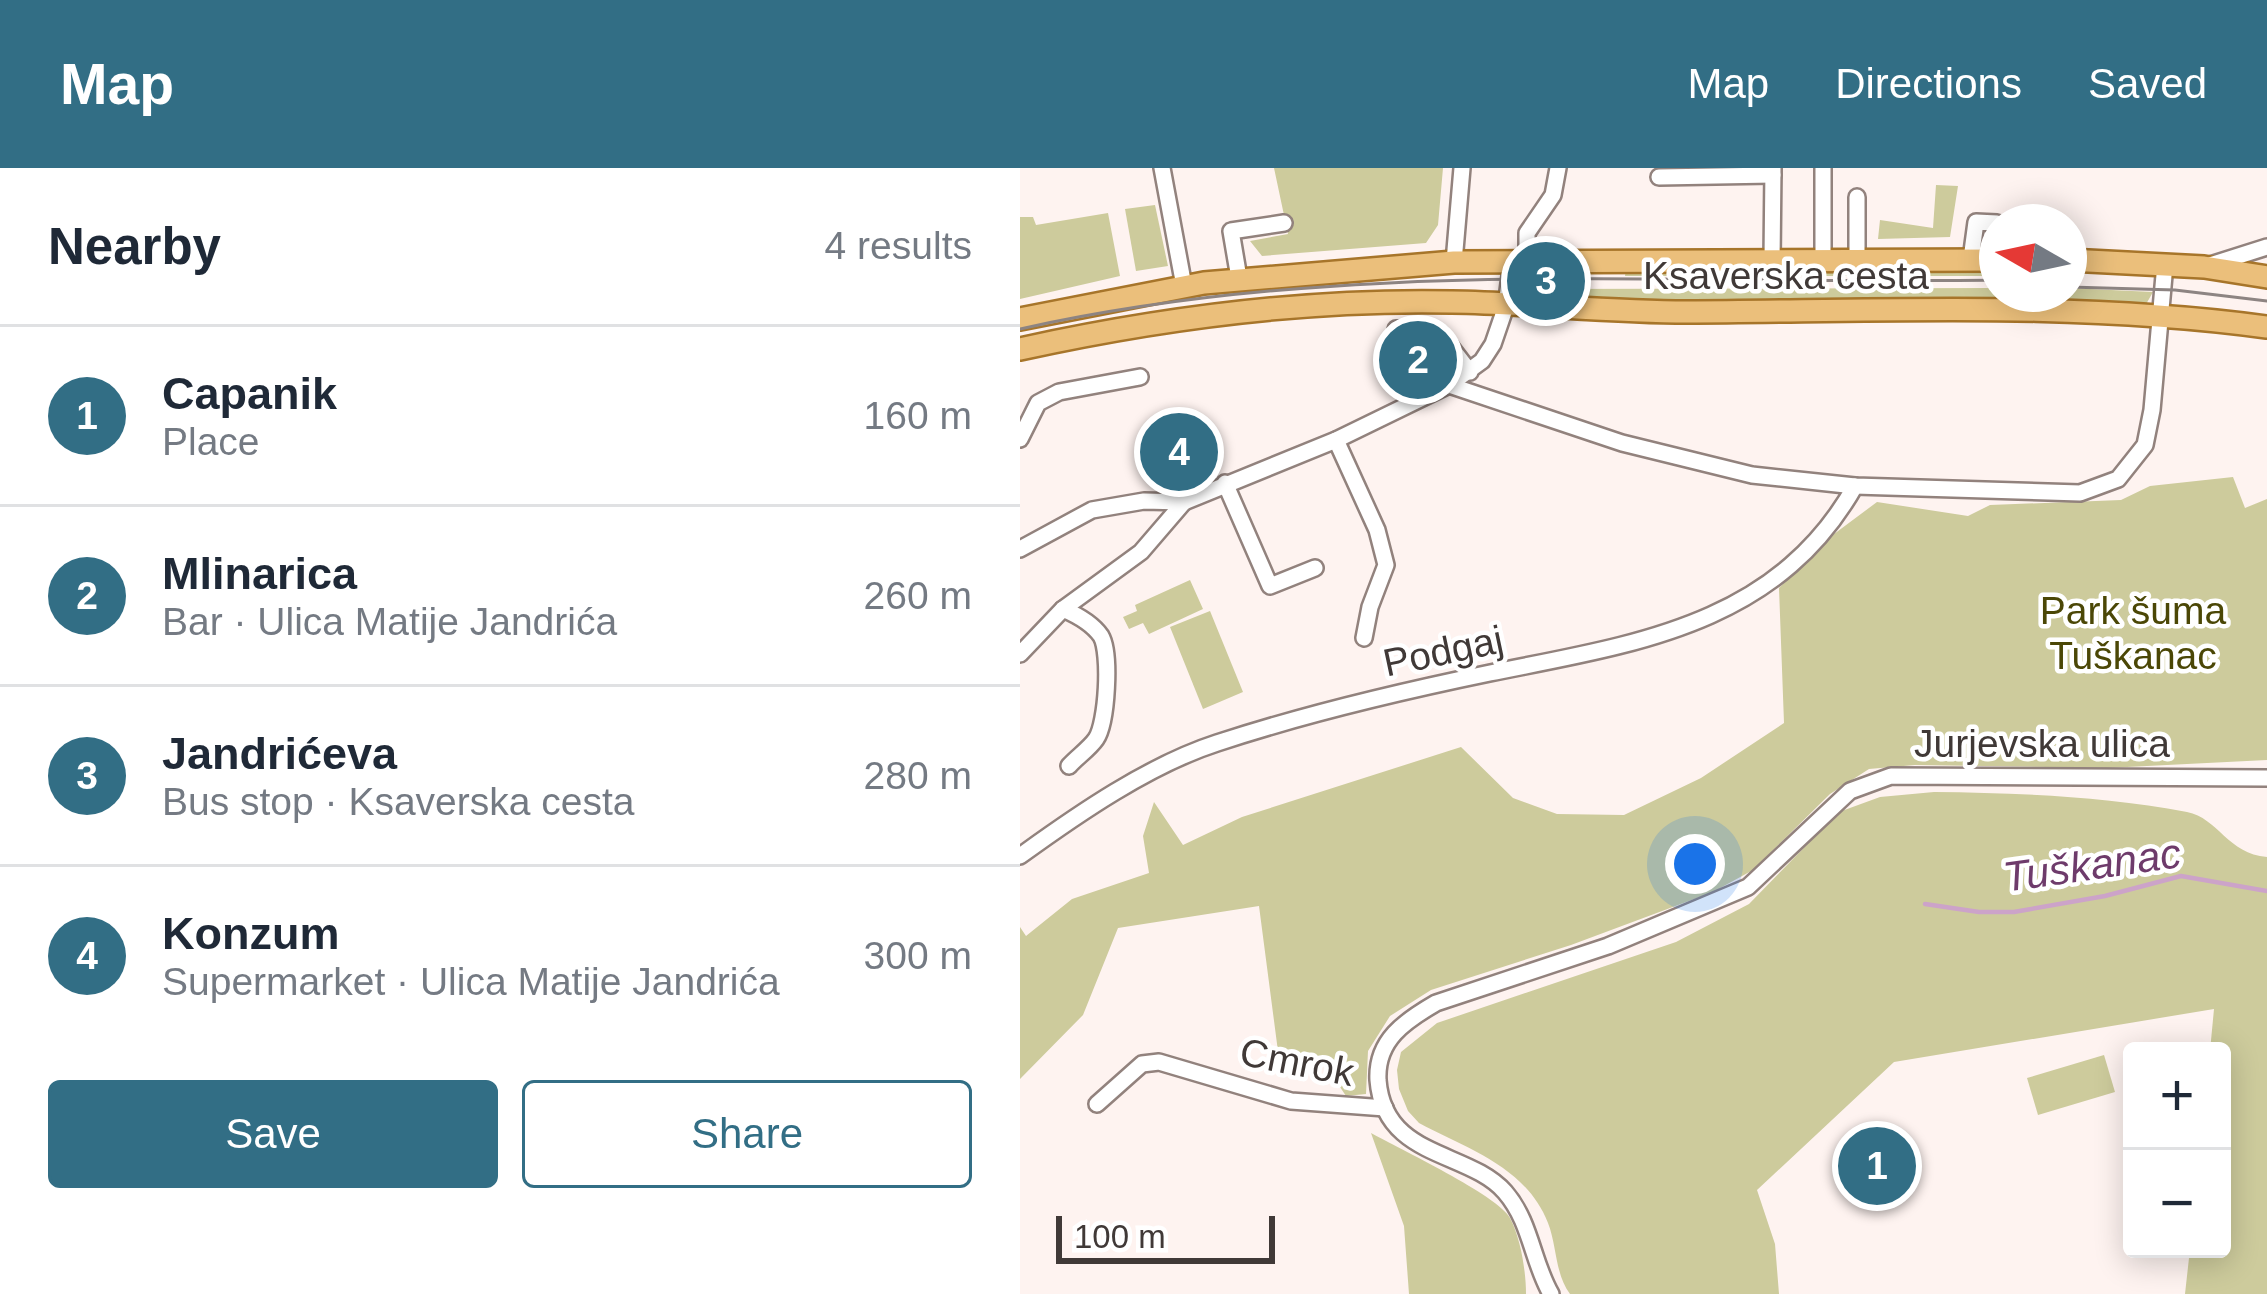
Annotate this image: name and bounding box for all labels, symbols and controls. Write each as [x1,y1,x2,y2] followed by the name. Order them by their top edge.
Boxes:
[60,52,174,116] text: Map
[1687,60,1769,107] text: Map
[1835,60,2022,107] text: Directions
[2088,60,2207,107] text: Saved
[1979,204,2087,312] north arrow
[48,218,221,275] text: Nearby
[825,224,972,267] text: 4 results
[1507,236,1585,326] pin: 3
[1643,254,1929,297] street label: Ksaverska cesta
[1379,315,1457,405] pin: 2
[162,368,337,419] text: Capanik
[76,394,98,437] text: 1
[864,394,972,437] text: 160 m
[1140,407,1218,497] pin: 4
[162,420,260,463] text: Place
[162,548,357,599] text: Mlinarica
[76,574,98,617] text: 2
[864,574,972,617] text: 260 m
[2040,589,2226,677] park label: Park šuma Tuškanac
[162,600,617,643] text: Bar · Ulica Matije Jandrića
[1379,617,1507,685] street label: Podgaj
[1914,722,2170,765] street label: Jurjevska ulica
[162,728,397,779] text: Jandrićeva
[76,754,98,797] text: 3
[864,754,972,797] text: 280 m
[162,780,635,823] text: Bus stop · Ksaverska cesta
[2000,829,2184,901] water label: Tuškanac
[1665,834,1725,894] your location
[162,908,339,959] text: Konzum
[76,934,98,977] text: 4
[864,934,972,977] text: 300 m
[162,960,780,1003] text: Supermarket · Ulica Matije Jandrića
[1237,1030,1358,1094] street label: Cmrok
[2123,1042,2231,1258] map controls
[2123,1042,2231,1150] button: +
[48,1080,498,1188] button: Save
[522,1080,972,1188] button: Share
[1838,1121,1916,1211] pin: 1
[2123,1150,2231,1258] button: −
[1056,1210,1275,1263] scale bar
[1074,1218,1166,1255] text: 100 m

